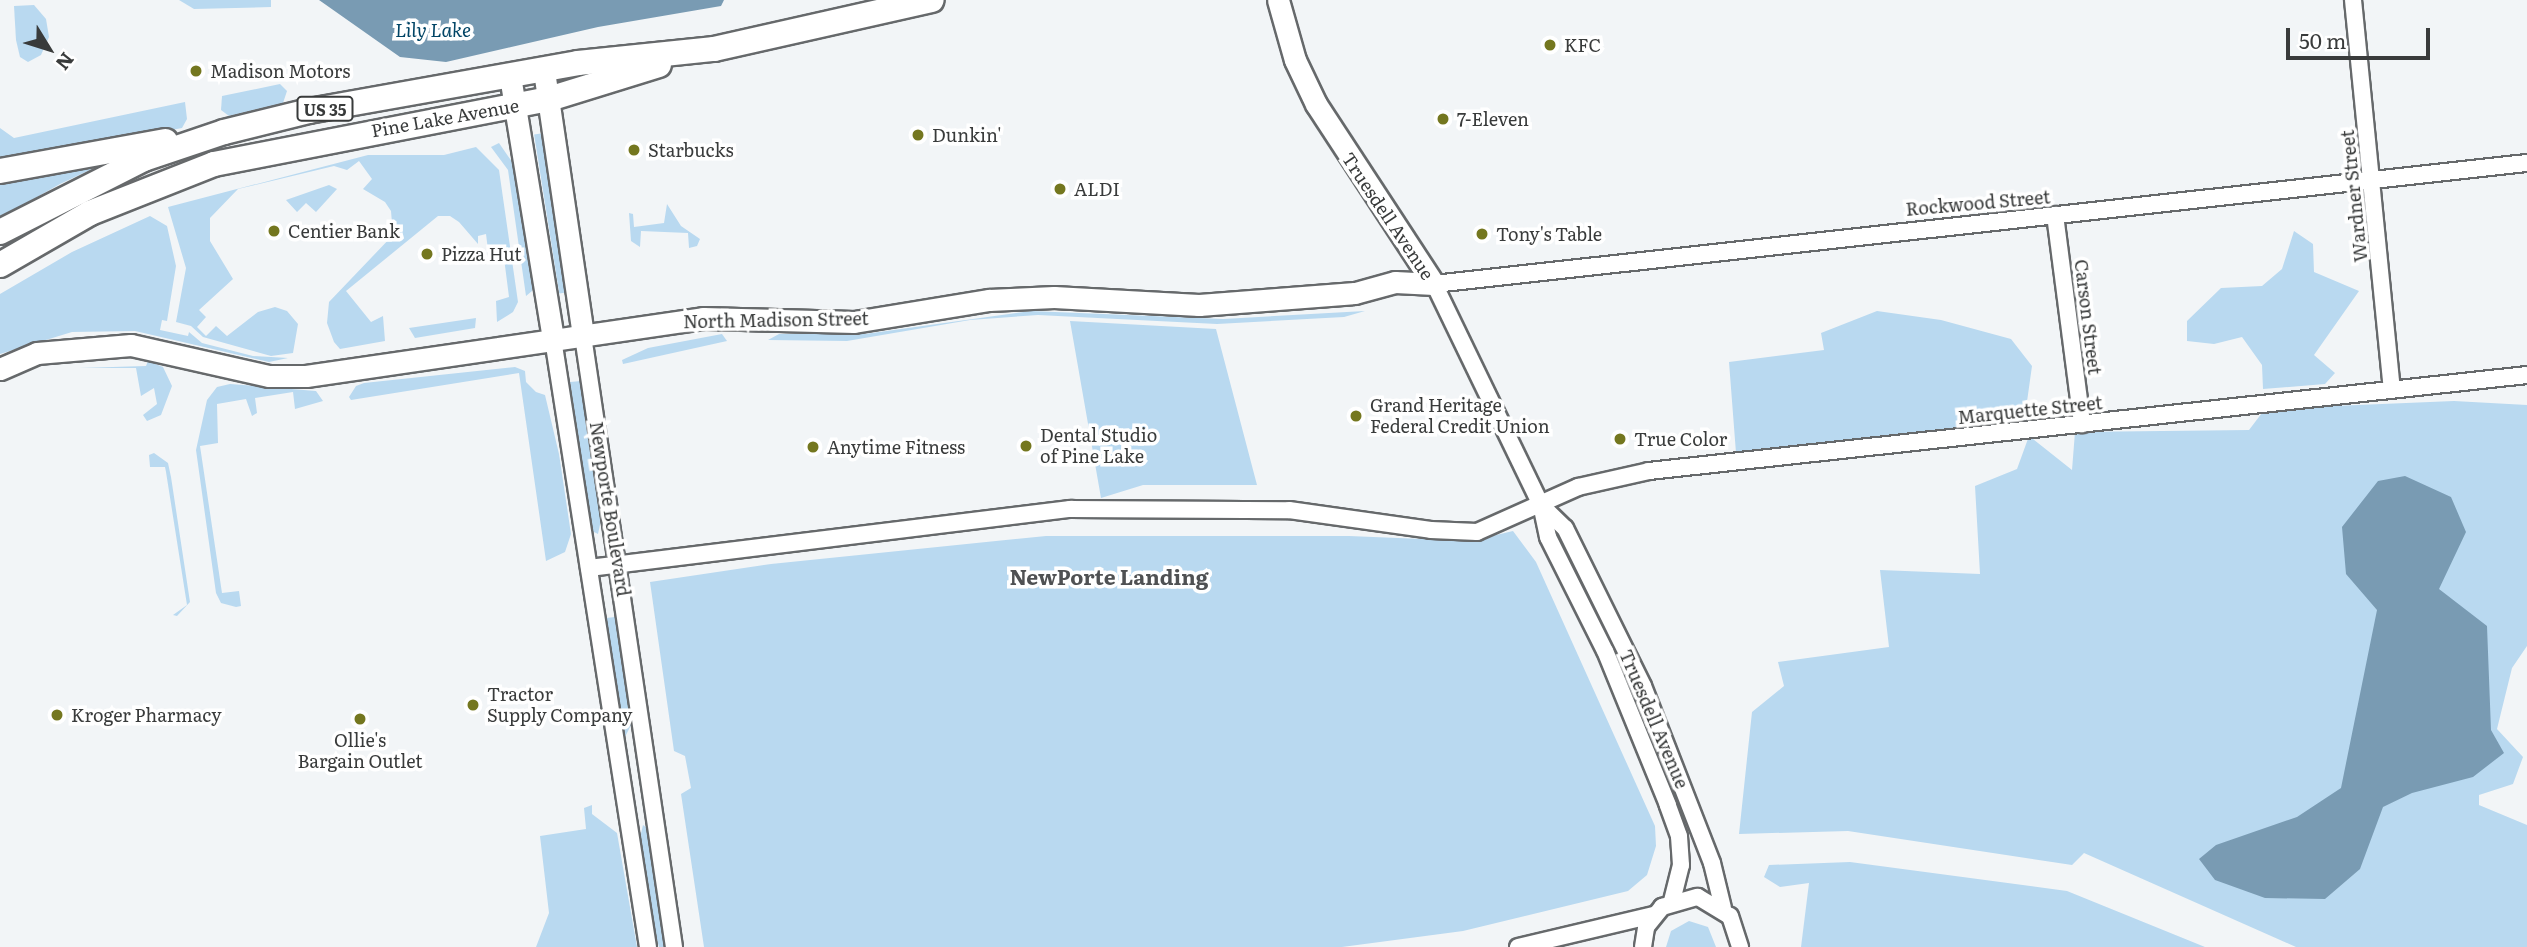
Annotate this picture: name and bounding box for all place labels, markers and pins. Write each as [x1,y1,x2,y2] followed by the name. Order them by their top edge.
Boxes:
[1564,34,1601,56] place label: KFC
[1542,37,1558,53] marker: KFC
[210,60,350,82] place label: Madison Motors
[188,63,204,79] marker: Madison Motors
[1457,108,1529,130] place label: 7-Eleven
[1435,111,1451,127] marker: 7-Eleven
[932,124,1001,146] place label: Dunkin'
[910,127,926,143] marker: Dunkin'
[648,139,734,161] place label: Starbucks
[626,142,642,158] marker: Starbucks
[1074,178,1120,200] place label: ALDI
[1052,181,1068,197] marker: ALDI
[288,220,400,242] place label: Centier Bank
[266,223,282,239] marker: Centier Bank
[1496,223,1602,245] place label: Tony's Table
[1474,226,1490,242] marker: Tony's Table
[441,243,522,265] place label: Pizza Hut
[419,246,435,262] marker: Pizza Hut
[1370,395,1550,438] place label: Grand Heritage Federal Credit Union
[1348,408,1364,424] marker: Grand Heritage Federal Credit Union
[1040,425,1157,467] place label: Dental Studio of Pine Lake
[1634,428,1727,450] place label: True Color
[1612,431,1628,447] marker: True Color
[827,436,965,458] place label: Anytime Fitness
[1018,438,1034,454] marker: Dental Studio of Pine Lake
[805,439,821,455] marker: Anytime Fitness
[487,684,632,726] place label: Tractor Supply Company
[465,697,481,713] marker: Tractor Supply Company
[71,704,222,726] place label: Kroger Pharmacy
[49,707,65,723] marker: Kroger Pharmacy
[352,711,368,727] marker: Ollie's Bargain Outlet
[297,730,423,772] place label: Ollie's Bargain Outlet

